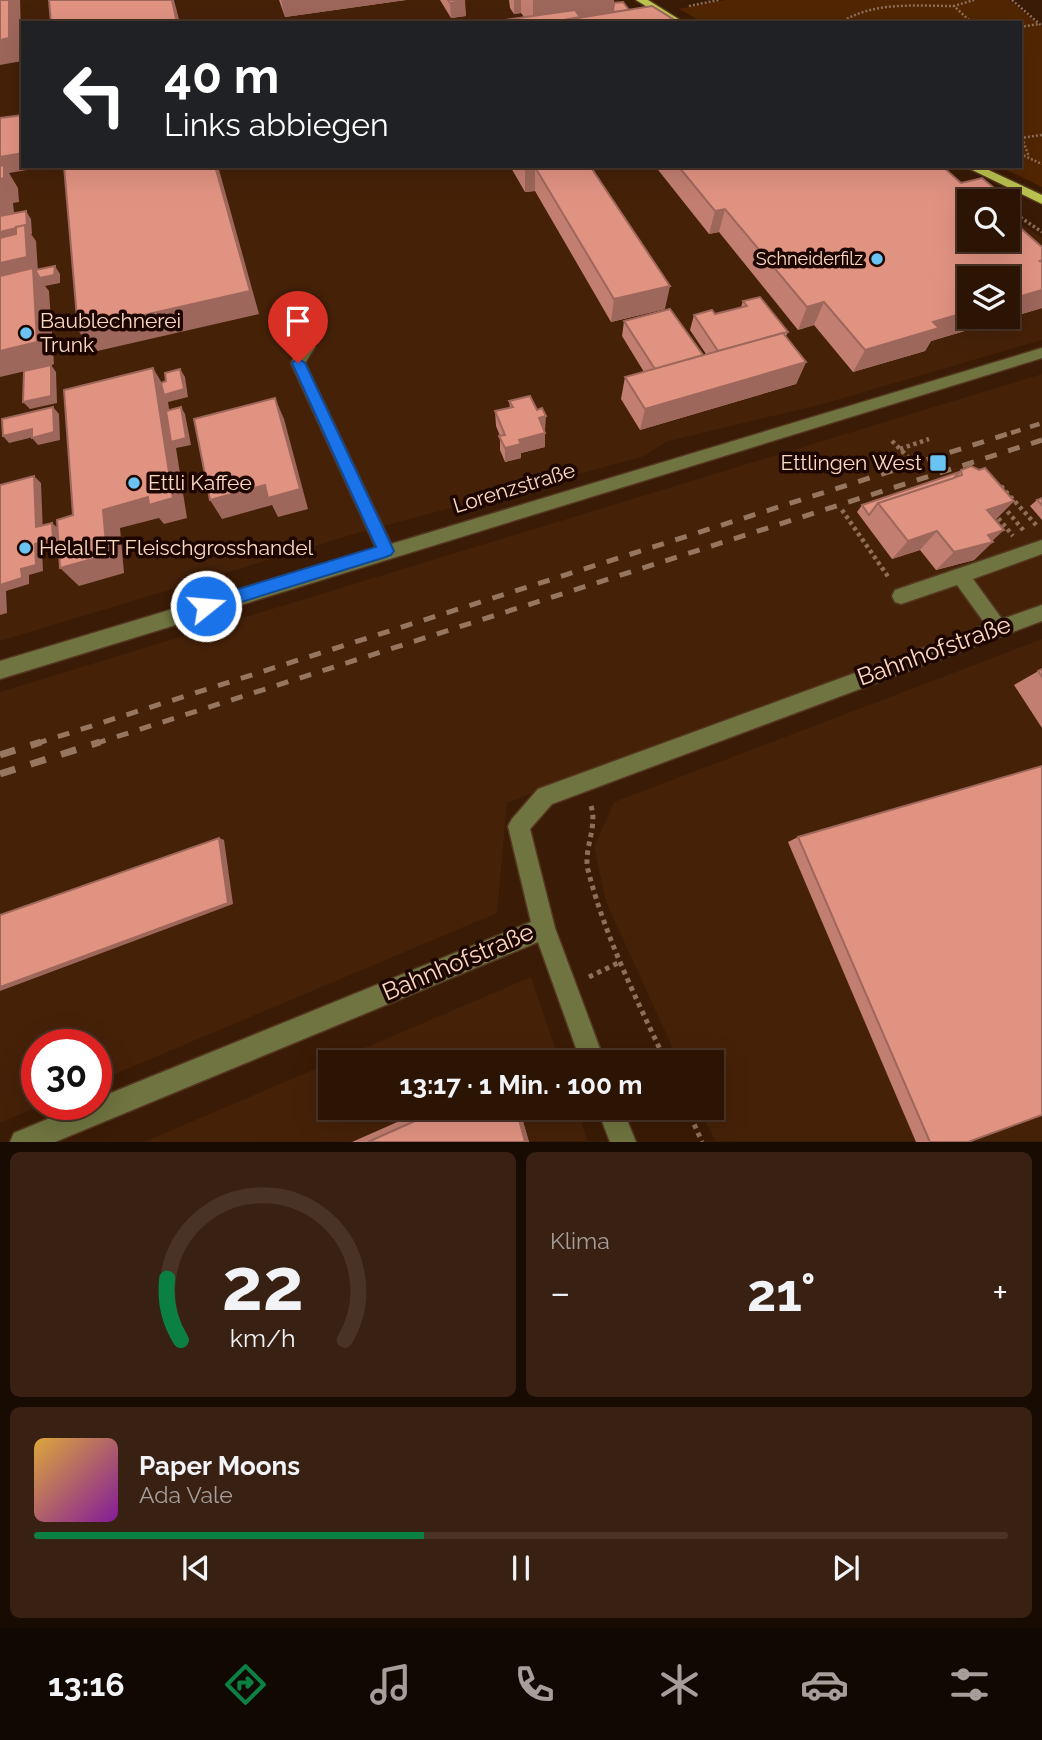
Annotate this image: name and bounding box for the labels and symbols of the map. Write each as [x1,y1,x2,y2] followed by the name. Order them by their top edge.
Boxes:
[756,248,863,269] place label: Schneiderfilz
[869,251,885,267] marker: Schneiderfilz
[268,291,328,363] pin
[40,308,181,357] place label: Baublechnerei Trunk
[18,325,34,341] marker: Baublechnerei Trunk
[781,450,922,475] place label: Ettlingen West
[928,453,948,473] marker: Ettlingen West
[450,457,578,518] street label: Lorenzstraße
[148,470,252,495] place label: Ettli Kaffee
[126,475,142,491] marker: Ettli Kaffee
[39,535,314,560] place label: Helal ET Fleischgrosshandel
[17,540,33,556] marker: Helal ET Fleischgrosshandel
[169,569,243,643] position arrow
[853,609,1015,692] street label: Bahnhofstraße
[378,917,538,1006] street label: Bahnhofstraße
[21,1029,112,1120] speed limit sign: 30

